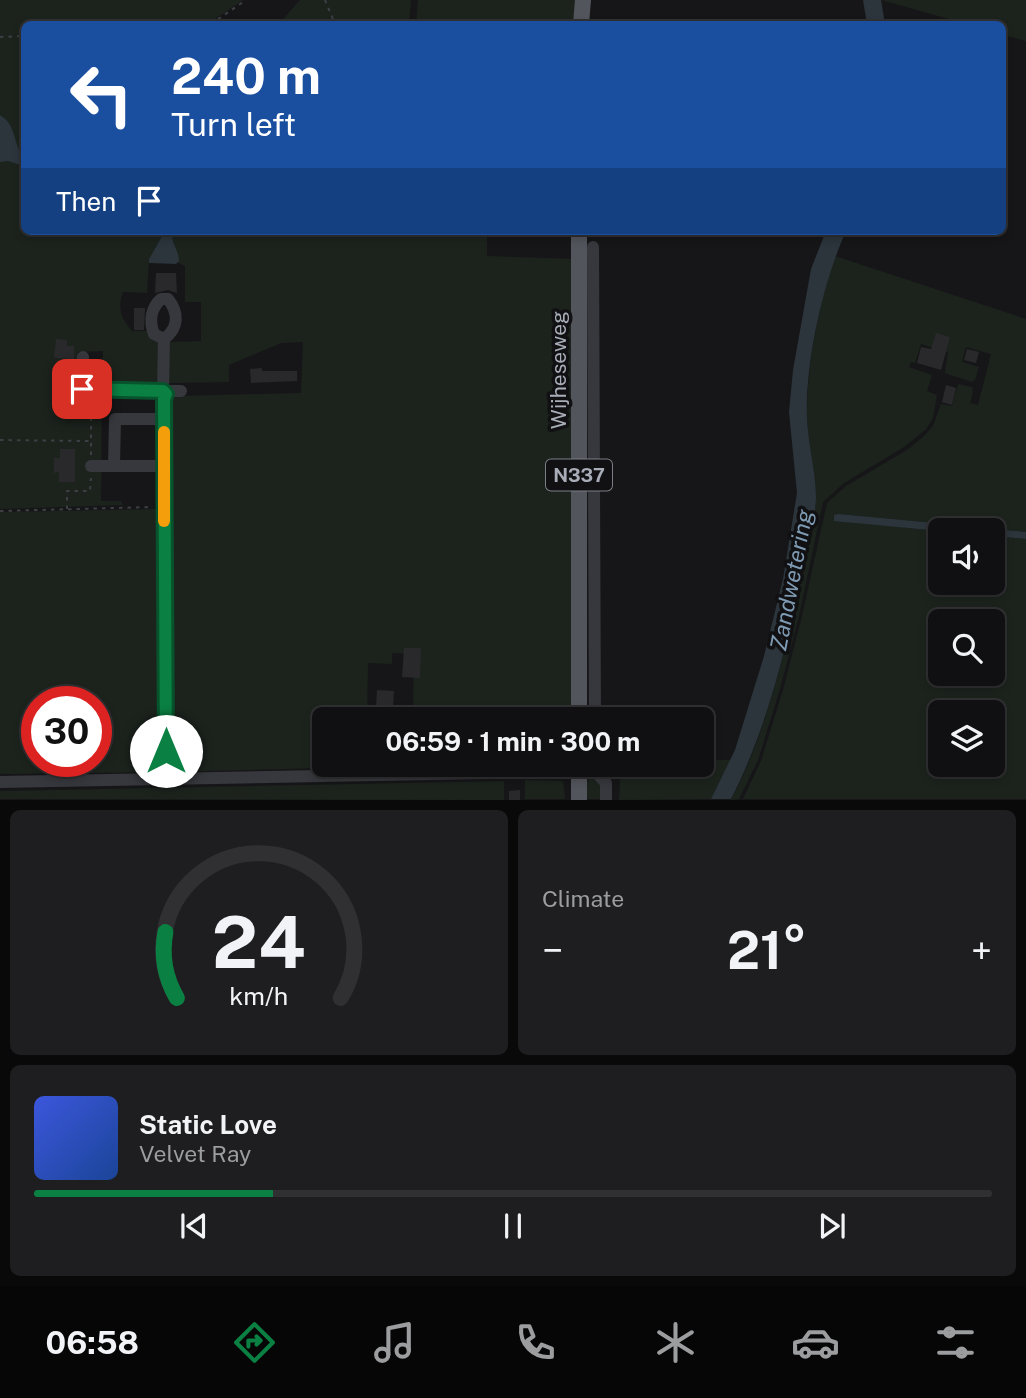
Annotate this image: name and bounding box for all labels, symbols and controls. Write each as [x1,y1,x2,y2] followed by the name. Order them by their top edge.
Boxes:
[171,47,321,105] text: 240 m
[56,49,147,140] icon: left
[171,106,296,143] text: Turn left
[130,182,168,220] icon: arrive
[56,186,116,217] text: Then
[546,311,571,429] street label: Wijheseweg
[52,359,112,419] pin
[63,370,101,408] icon: arrive
[546,460,612,490] road number: N337
[764,507,818,653] water label: Zandwetering
[928,518,1005,777] map controls
[928,518,1005,595] button: sound
[928,609,1005,686] button: search
[21,686,112,777] speed limit sign: 30
[928,700,1005,777] button: layers
[129,714,203,788] position arrow
[386,726,640,757] text: 06:59 · 1 min · 300 m
[542,885,624,912] text: Climate
[212,900,306,985] text: 24
[727,920,807,981] text: 21°
[542,928,563,973] text: −
[971,928,992,973] text: +
[230,981,288,1011] text: km/h
[139,1109,277,1140] text: Static Love
[139,1140,251,1167] text: Velvet Ray
[175,1207,213,1245] icon: previous
[494,1207,532,1245] icon: pause
[813,1207,851,1245] icon: next
[230,1318,279,1367] icon: directions
[370,1318,419,1367] icon: music
[511,1318,560,1367] icon: phone
[651,1318,700,1367] icon: climate
[791,1318,840,1367] icon: car
[931,1318,980,1367] icon: filters
[46,1324,139,1361] text: 06:58

